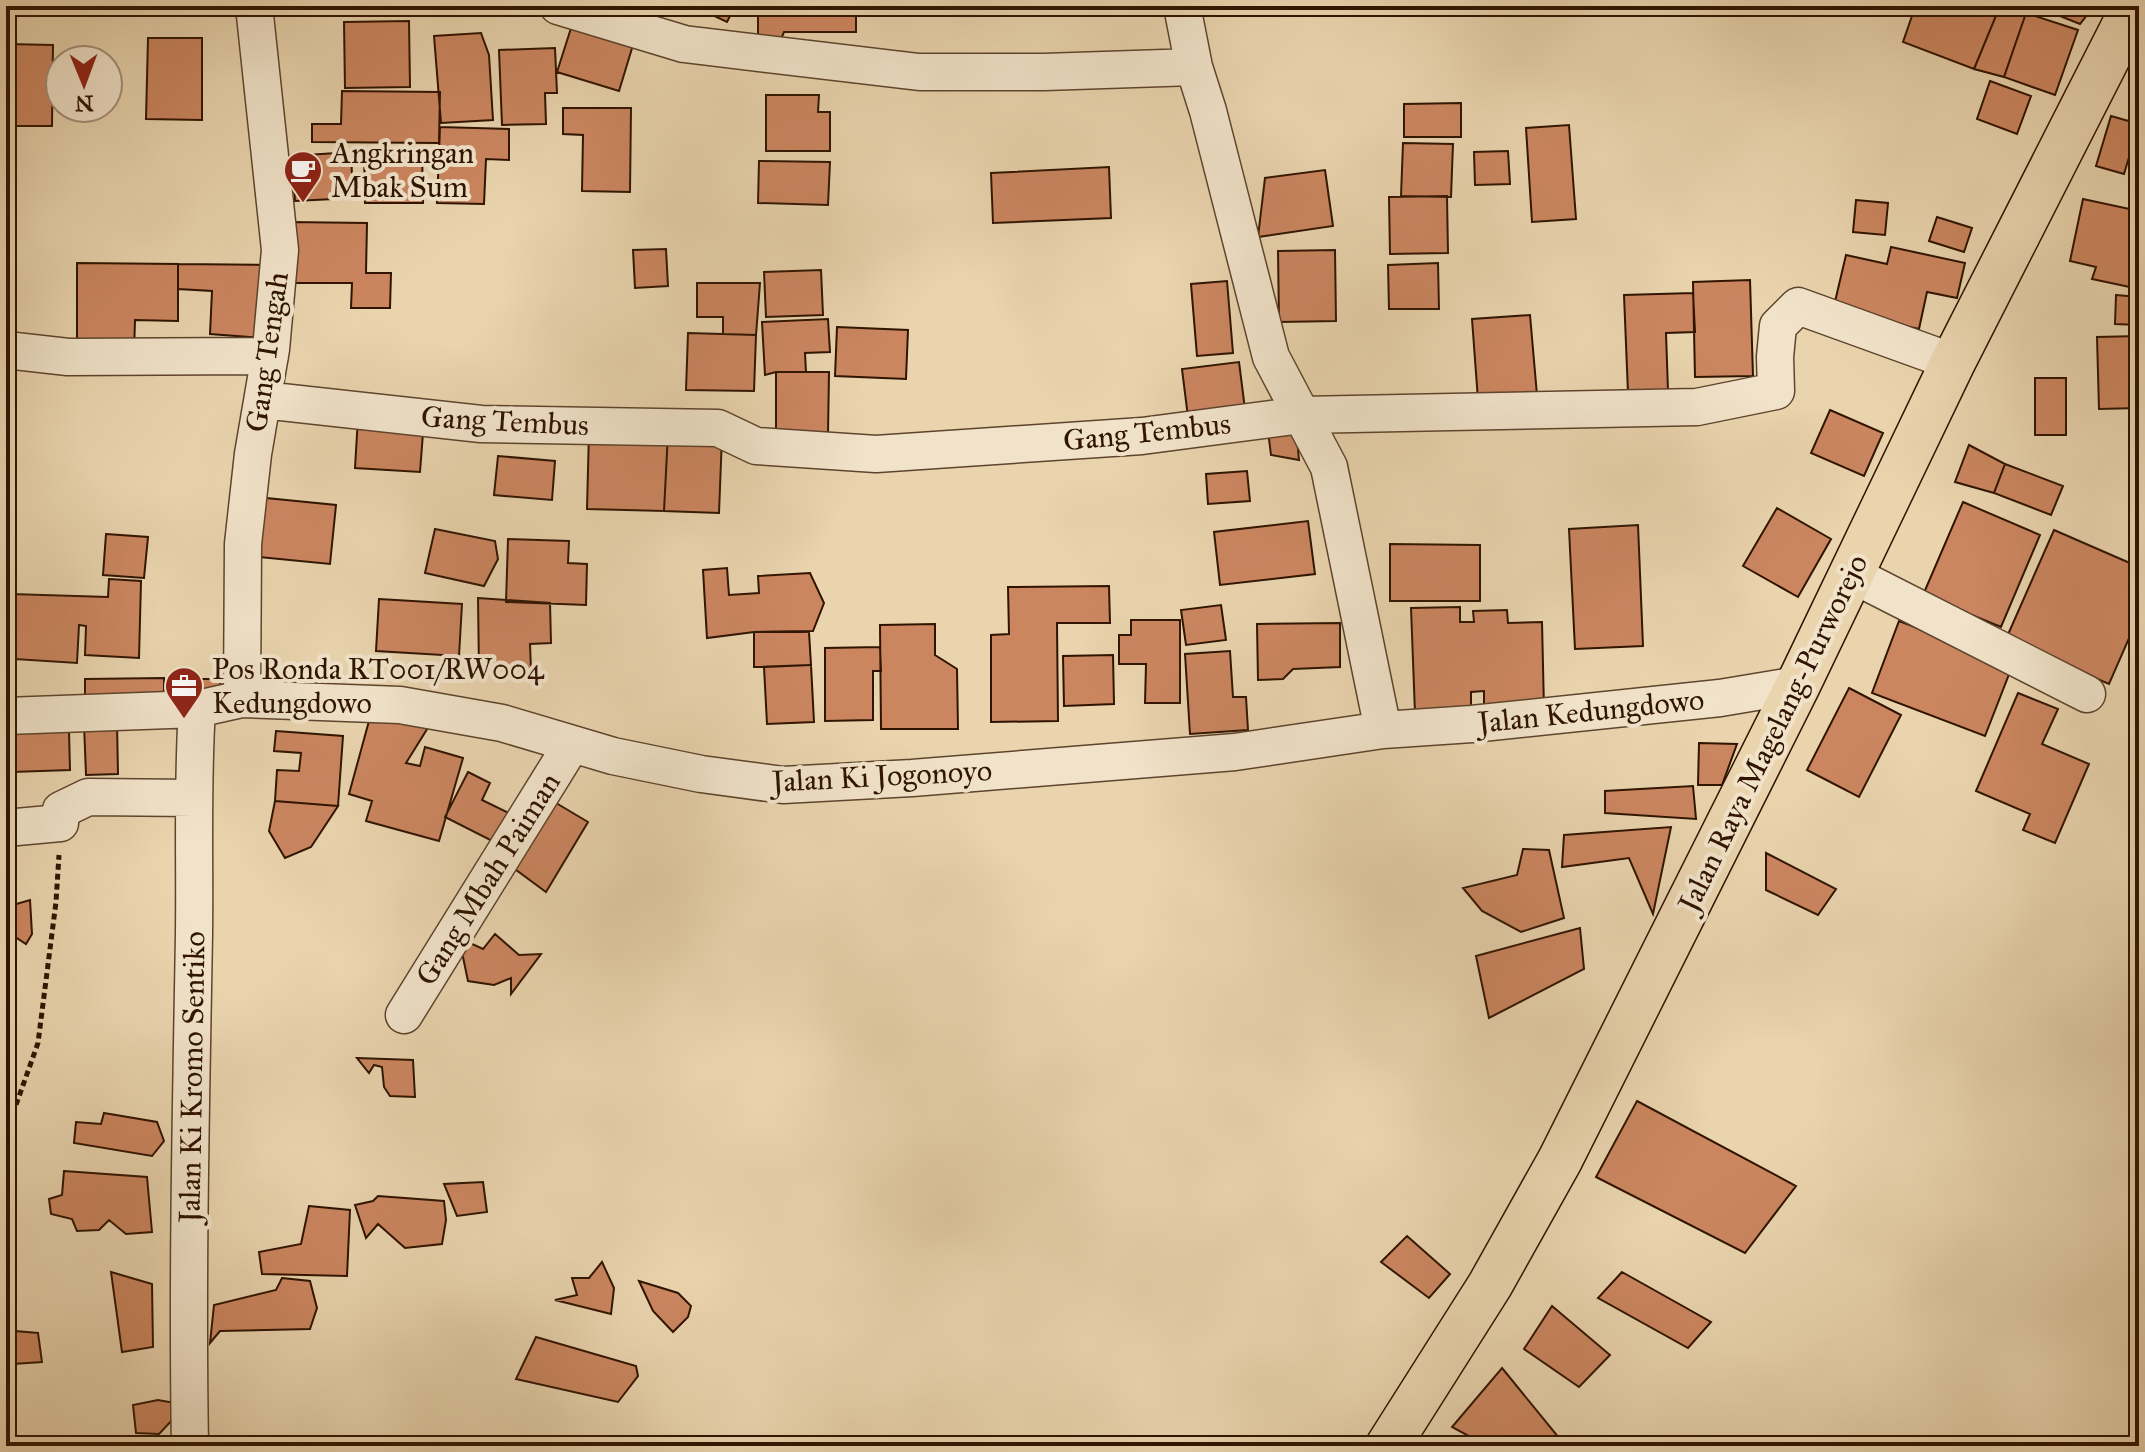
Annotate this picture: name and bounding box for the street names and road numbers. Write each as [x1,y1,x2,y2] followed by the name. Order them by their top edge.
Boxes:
[238,269,296,434] street label: Gang Tengah
[420,399,590,443] street label: Gang Tembus
[1061,405,1233,459] street label: Gang Tembus
[1669,549,1875,920] street label: Jalan Raya Magelang-Purworejo
[1473,681,1706,741] street label: Jalan Kedungdowo
[768,752,993,800] street label: Jalan Ki Jogonoyo
[408,766,568,992] street label: Gang Mbah Paiman
[171,931,213,1226] street label: Jalan Ki Kromo Sentiko

